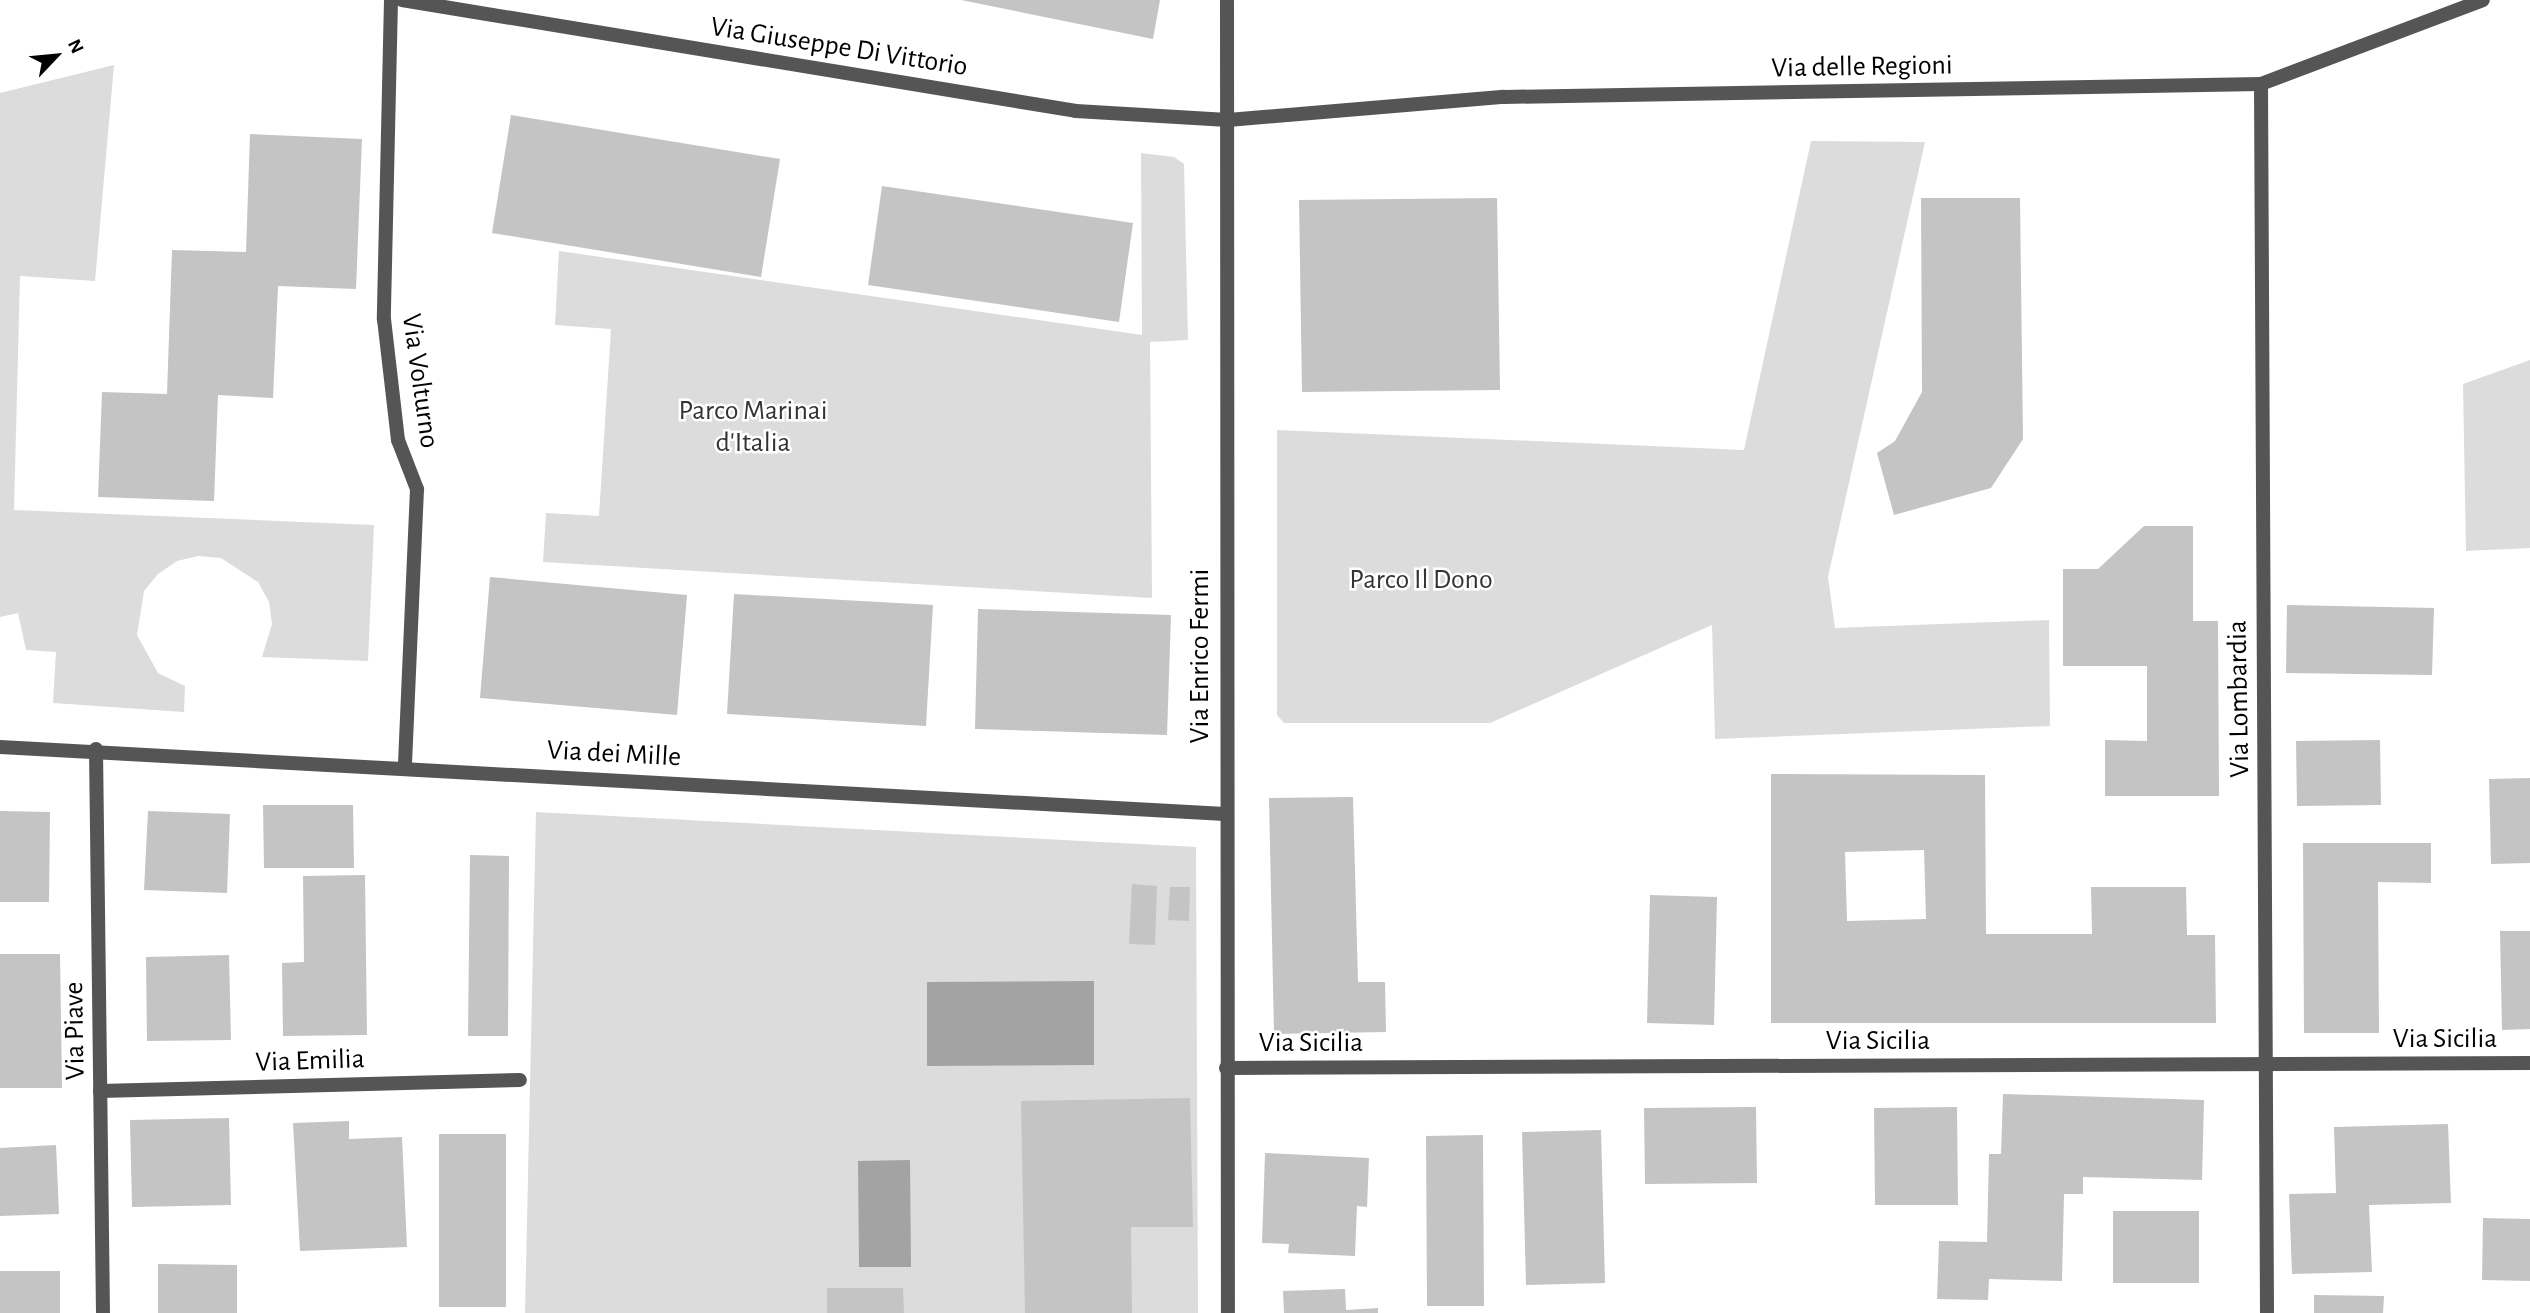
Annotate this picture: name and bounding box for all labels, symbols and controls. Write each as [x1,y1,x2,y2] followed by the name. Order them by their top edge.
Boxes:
[708,10,970,84] street label: Via Giuseppe Di Vittorio
[21,21,91,91] north arrow
[64,36,87,57] text: N
[1771,49,1953,85] street label: Via delle Regioni
[394,312,446,450] street label: Via Volturno
[678,394,828,460] park label: Parco Marinai d'Italia
[1349,563,1493,597] park label: Parco Il Dono
[1183,569,1217,743] street label: Via Enrico Fermi
[2221,620,2257,778] street label: Via Lombardia
[546,734,682,774] street label: Via dei Mille
[57,982,93,1080] street label: Via Piave
[2393,1022,2497,1056] street label: Via Sicilia
[1826,1024,1930,1058] street label: Via Sicilia
[1259,1026,1363,1060] street label: Via Sicilia
[255,1042,365,1080] street label: Via Emilia

